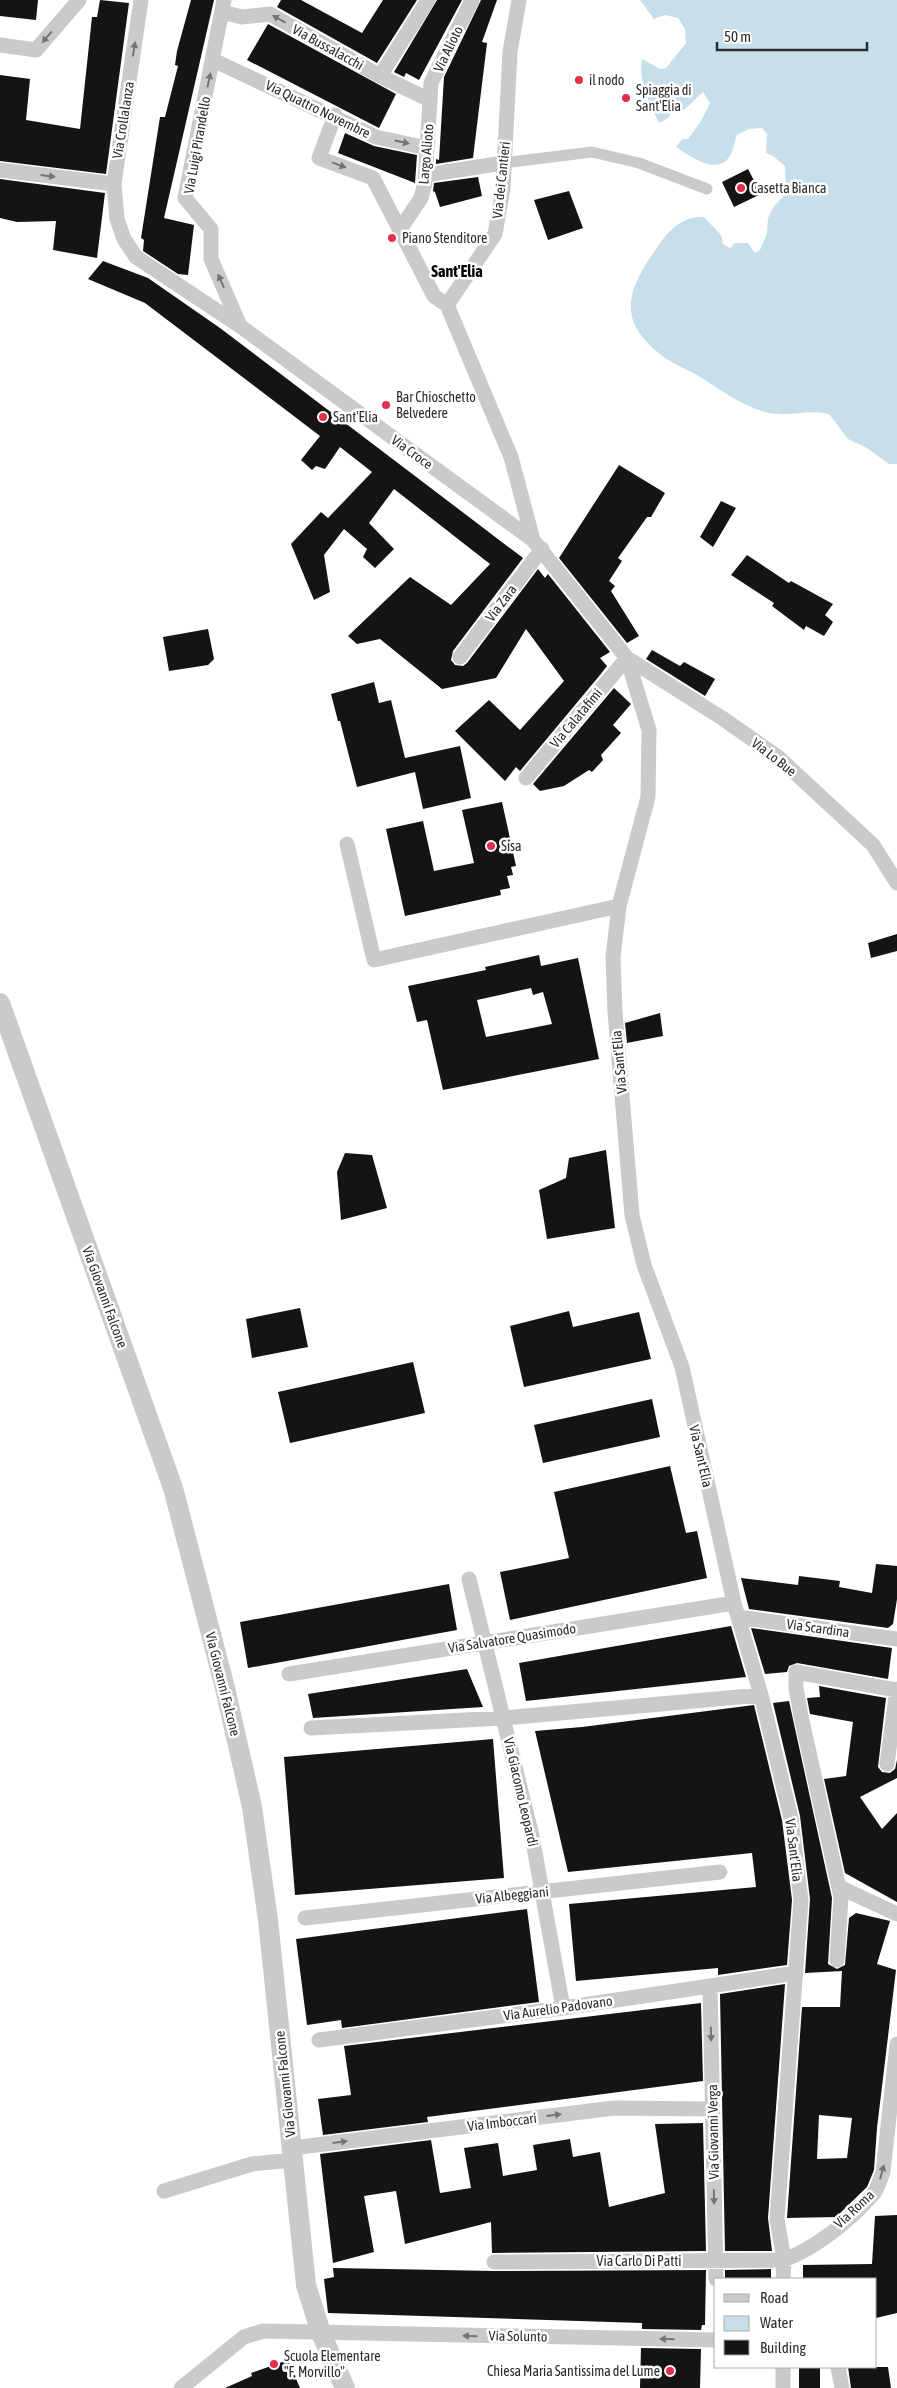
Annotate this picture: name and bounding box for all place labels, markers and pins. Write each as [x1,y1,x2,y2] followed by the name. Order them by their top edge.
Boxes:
[589,72,624,88] place label: il nodo
[573,74,585,86] marker: il nodo
[636,82,692,114] place label: Spiaggia di Sant'Elia
[620,92,632,104] marker: Spiaggia di Sant'Elia
[751,180,826,196] place label: Casetta Bianca
[735,182,747,194] marker: Casetta Bianca
[402,230,487,246] place label: Piano Stenditore
[386,232,398,244] marker: Piano Stenditore
[396,389,476,421] place label: Bar Chioschetto Belvedere
[380,399,392,411] marker: Bar Chioschetto Belvedere
[333,409,378,425] place label: Sant'Elia
[317,411,329,423] marker: Sant'Elia
[501,838,522,854] place label: Sisa
[485,840,497,852] marker: Sisa
[284,2348,381,2380] place label: Scuola Elementare "F. Morvillo"
[268,2358,280,2370] marker: Scuola Elementare "F. Morvillo"
[487,2363,660,2379] place label: Chiesa Maria Santissima del Lume
[664,2365,676,2377] marker: Chiesa Maria Santissima del Lume

